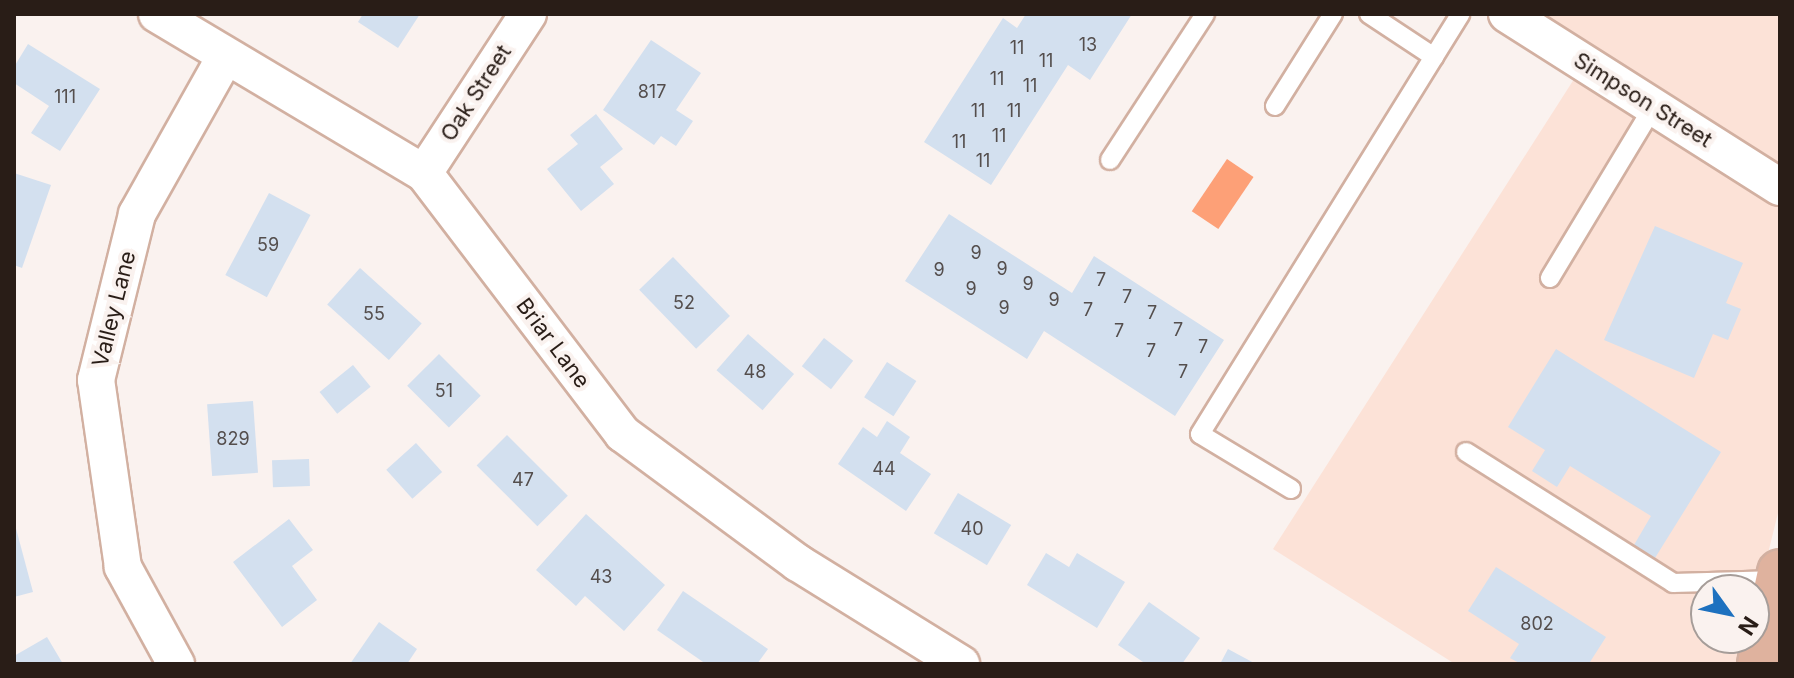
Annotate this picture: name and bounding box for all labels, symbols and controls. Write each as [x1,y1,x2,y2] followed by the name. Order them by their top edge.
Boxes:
[1079,34,1097,56] house number: 13
[1010,37,1024,59] house number: 11
[435,40,517,146] street label: Oak Street
[1569,47,1717,153] street label: Simpson Street
[1039,50,1053,72] house number: 11
[990,68,1004,90] house number: 11
[1023,75,1037,97] house number: 11
[638,81,666,103] house number: 817
[54,86,76,108] house number: 111
[971,100,985,122] house number: 11
[1007,100,1021,122] house number: 11
[992,125,1006,147] house number: 11
[952,131,966,153] house number: 11
[976,150,990,172] house number: 11
[257,234,279,256] house number: 59
[970,242,982,264] house number: 9
[87,248,141,370] street label: Valley Lane
[996,258,1008,280] house number: 9
[933,259,945,281] house number: 9
[1096,269,1106,291] house number: 7
[1022,273,1034,295] house number: 9
[965,278,977,300] house number: 9
[1122,286,1132,308] house number: 7
[1048,289,1060,311] house number: 9
[673,292,695,314] house number: 52
[511,293,595,393] street label: Briar Lane
[998,297,1010,319] house number: 9
[1083,299,1093,321] house number: 7
[1147,302,1157,324] house number: 7
[363,303,385,325] house number: 55
[1173,319,1183,341] house number: 7
[1114,320,1124,342] house number: 7
[1198,336,1208,358] house number: 7
[1146,340,1156,362] house number: 7
[744,361,766,383] house number: 48
[1178,361,1188,383] house number: 7
[435,380,453,402] house number: 51
[216,428,250,450] house number: 829
[872,458,896,480] house number: 44
[512,469,534,491] house number: 47
[961,518,983,540] house number: 40
[590,566,612,588] house number: 43
[1690,574,1770,654] north arrow
[1733,612,1764,640] text: N
[1520,613,1554,635] house number: 802

